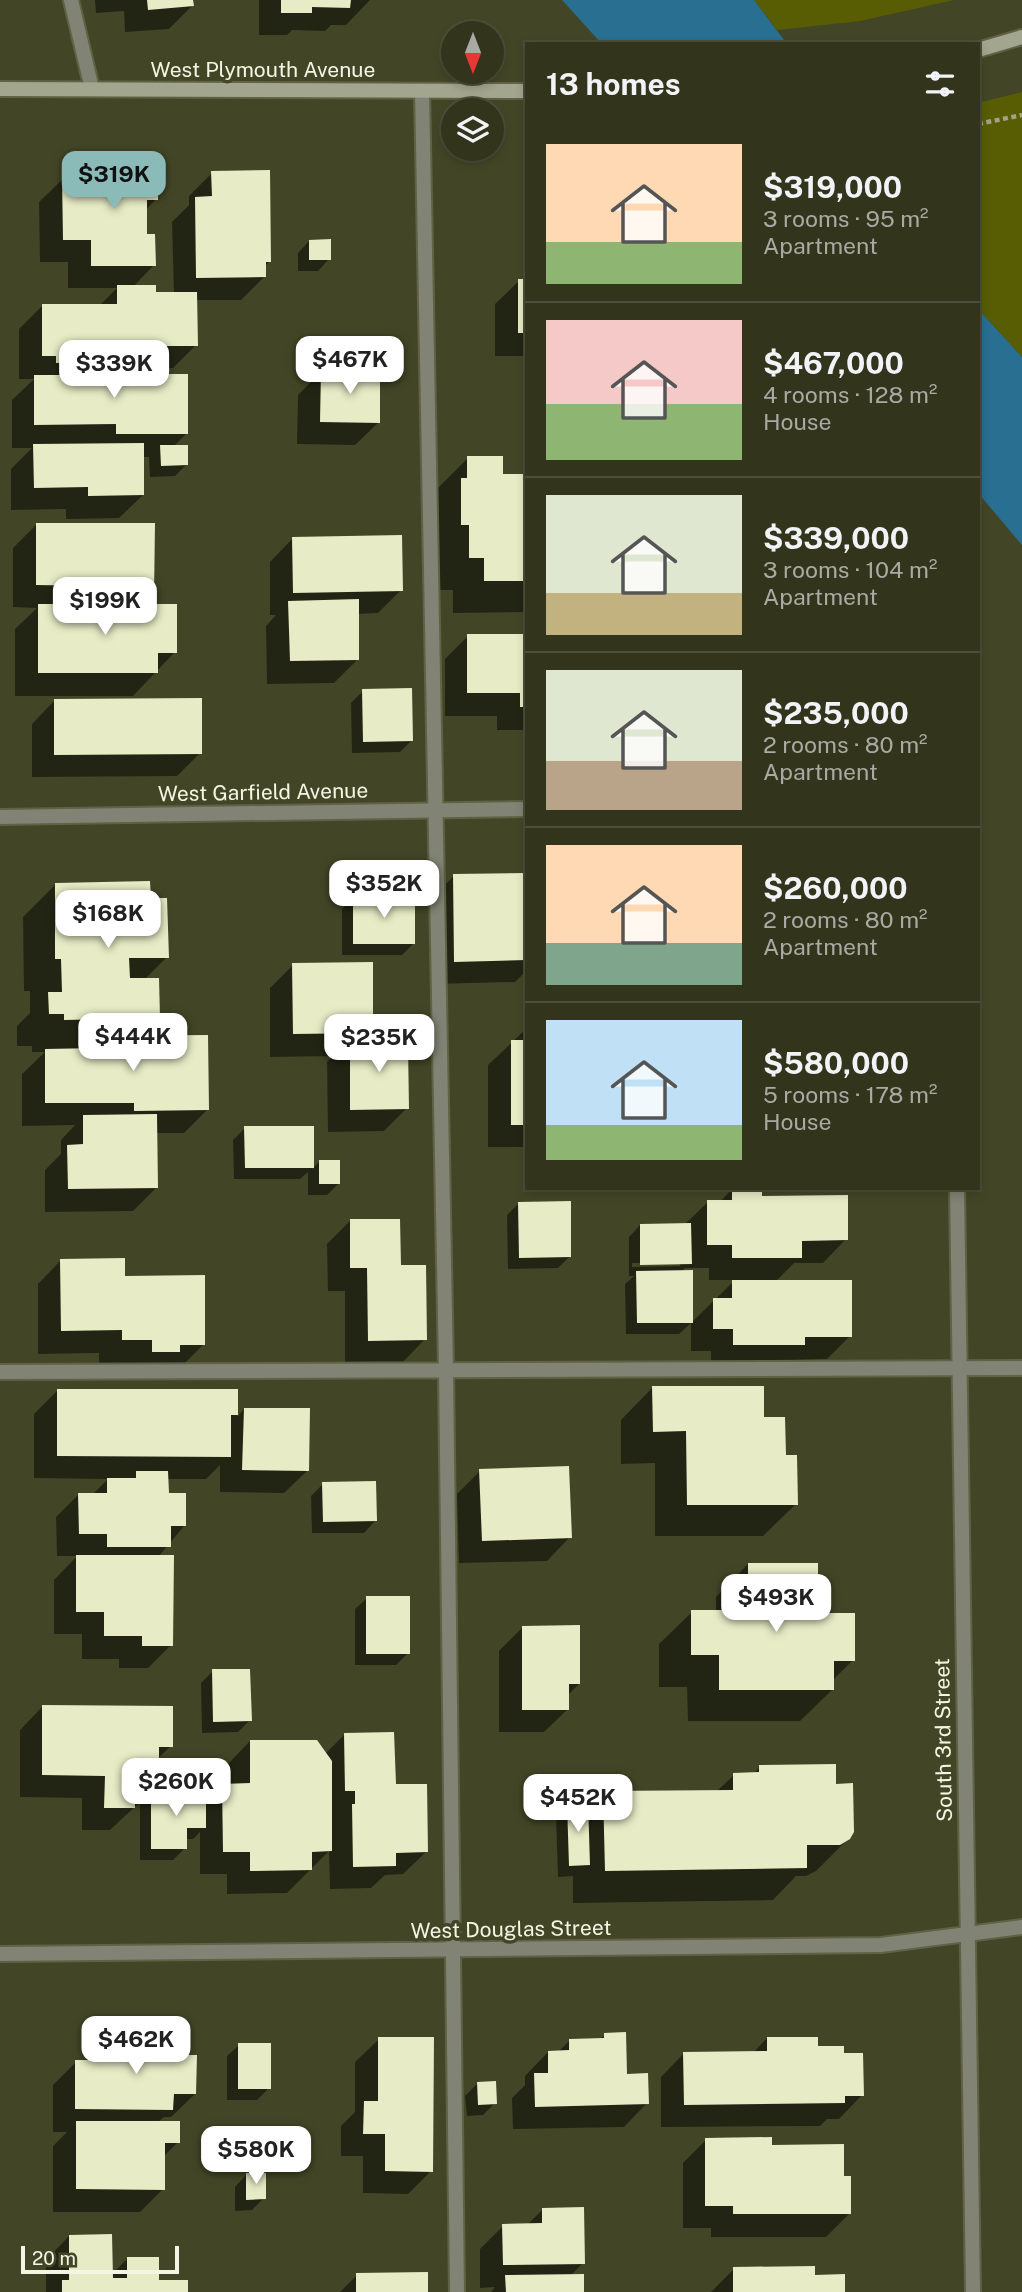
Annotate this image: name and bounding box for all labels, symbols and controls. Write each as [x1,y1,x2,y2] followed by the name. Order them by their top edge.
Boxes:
[441,21,504,84] north arrow
[441,21,504,161] map controls
[151,57,375,82] street label: West Plymouth Avenue
[921,65,959,103] icon: filters
[546,66,681,102] text: 13 homes
[441,98,504,161] button: layers
[65,152,163,211] pin: $319K
[78,160,150,187] text: $319K
[763,169,902,205] text: $319,000
[602,172,686,256] icon: home
[763,205,929,232] text: 3 rooms · 95 m²
[763,232,878,259] text: Apartment
[301,336,399,396] pin: $467K
[65,340,163,400] pin: $339K
[312,345,388,372] text: $467K
[763,345,904,381] text: $467,000
[602,348,686,432] icon: home
[75,349,153,376] text: $339K
[763,381,937,408] text: 4 rooms · 128 m²
[763,408,831,435] text: House
[763,520,909,556] text: $339,000
[602,523,686,607] icon: home
[763,556,937,583] text: 3 rooms · 104 m²
[56,578,154,637] pin: $199K
[763,583,878,610] text: Apartment
[69,586,141,613] text: $199K
[763,695,909,731] text: $235,000
[602,698,686,782] icon: home
[763,731,928,758] text: 2 rooms · 80 m²
[763,758,878,785] text: Apartment
[158,778,368,806] street label: West Garfield Avenue
[335,860,433,920] pin: $352K
[345,869,423,896] text: $352K
[763,870,908,906] text: $260,000
[602,873,686,957] icon: home
[59,890,157,950] pin: $168K
[72,899,144,926] text: $168K
[763,906,928,933] text: 2 rooms · 80 m²
[763,933,878,960] text: Apartment
[84,1014,182,1073] pin: $444K
[330,1014,428,1074] pin: $235K
[94,1022,172,1049] text: $444K
[340,1023,418,1050] text: $235K
[763,1045,909,1081] text: $580,000
[602,1048,686,1132] icon: home
[763,1081,937,1108] text: 5 rooms · 178 m²
[763,1108,831,1135] text: House
[727,1574,825,1634] pin: $493K
[737,1583,815,1610] text: $493K
[929,1658,957,1822] street label: South 3rd Street
[127,1758,225,1818] pin: $260K
[138,1767,214,1794] text: $260K
[529,1774,627,1834] pin: $452K
[539,1783,617,1810] text: $452K
[410,1915,612,1943] street label: West Douglas Street
[87,2016,185,2076] pin: $462K
[97,2025,175,2052] text: $462K
[207,2126,305,2186] pin: $580K
[217,2135,295,2162] text: $580K
[21,2243,178,2275] scale bar
[32,2247,76,2269] text: 20 m

